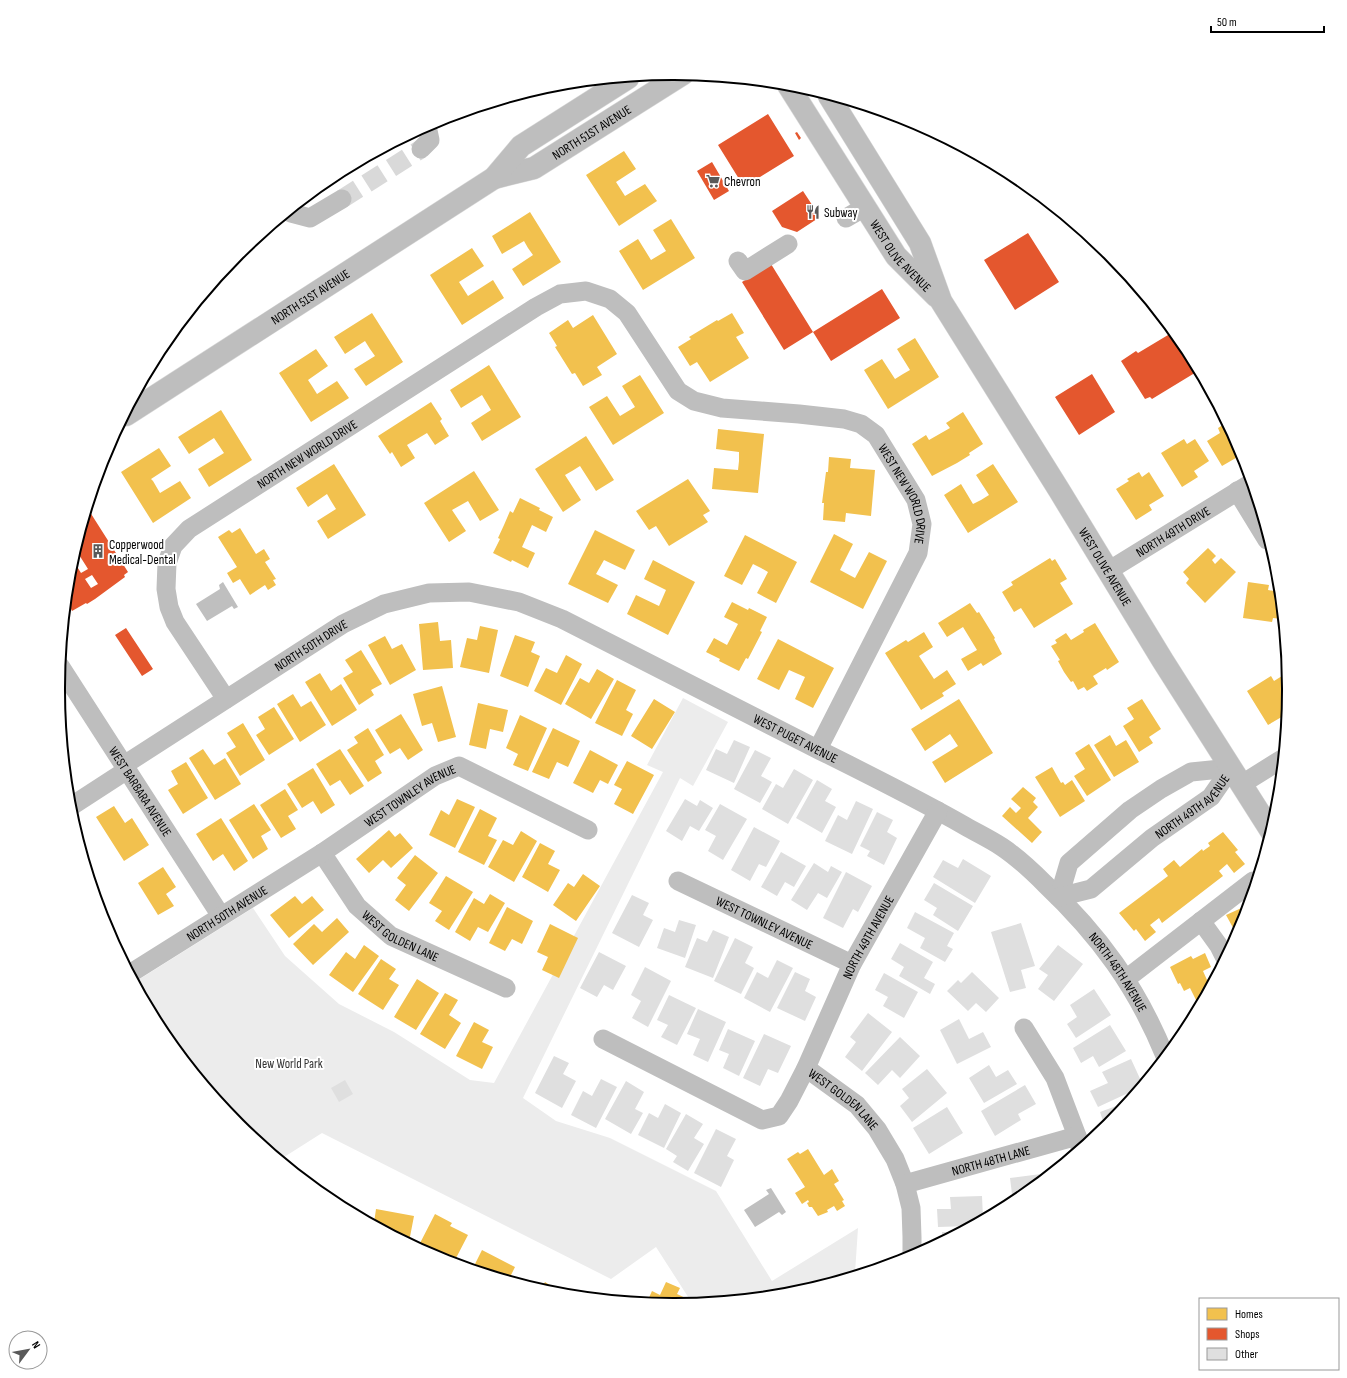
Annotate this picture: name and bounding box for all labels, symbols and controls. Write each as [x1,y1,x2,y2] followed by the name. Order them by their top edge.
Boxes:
[1211,8,1324,34] scale bar
[1217,15,1237,30] text: 50 m
[549,102,634,164] street label: NORTH 51ST AVENUE
[705,173,721,189] supermarket icon: Chevron
[724,174,761,190] place label: Chevron
[805,204,821,220] restaurant icon: Subway
[824,205,857,221] place label: Subway
[866,217,934,296] street label: WEST OLIVE AVENUE
[268,266,353,328] street label: NORTH 51ST AVENUE
[254,417,360,492] street label: NORTH NEW WORLD DRIVE
[874,441,929,545] street label: WEST NEW WORLD DRIVE
[1133,503,1213,561] street label: NORTH 49TH DRIVE
[1075,525,1135,609] street label: WEST OLIVE AVENUE
[109,537,176,568] place label: Copperwood Medical-Dental
[90,543,106,559] building icon: Copperwood Medical-Dental
[272,616,350,675] street label: NORTH 50TH DRIVE
[750,711,840,767] street label: WEST PUGET AVENUE
[105,744,175,840] street label: WEST BARBARA AVENUE
[362,761,458,831] street label: WEST TOWNLEY AVENUE
[1152,772,1233,843] street label: NORTH 49TH AVENUE
[184,882,271,945] street label: NORTH 50TH AVENUE
[713,893,815,953] street label: WEST TOWNLEY AVENUE
[839,893,898,982] street label: NORTH 49TH AVENUE
[358,907,441,966] street label: WEST GOLDEN LANE
[1085,929,1150,1015] street label: NORTH 48TH AVENUE
[255,1056,323,1072] park label: New World Park
[805,1065,881,1134] street label: WEST GOLDEN LANE
[950,1143,1032,1180] street label: NORTH 48TH LANE
[1199,1298,1339,1370] legend
[1235,1307,1263,1322] text: Homes
[1235,1327,1260,1342] text: Shops
[8,1330,48,1370] north arrow
[29,1339,43,1351] text: N
[1235,1347,1259,1362] text: Other

